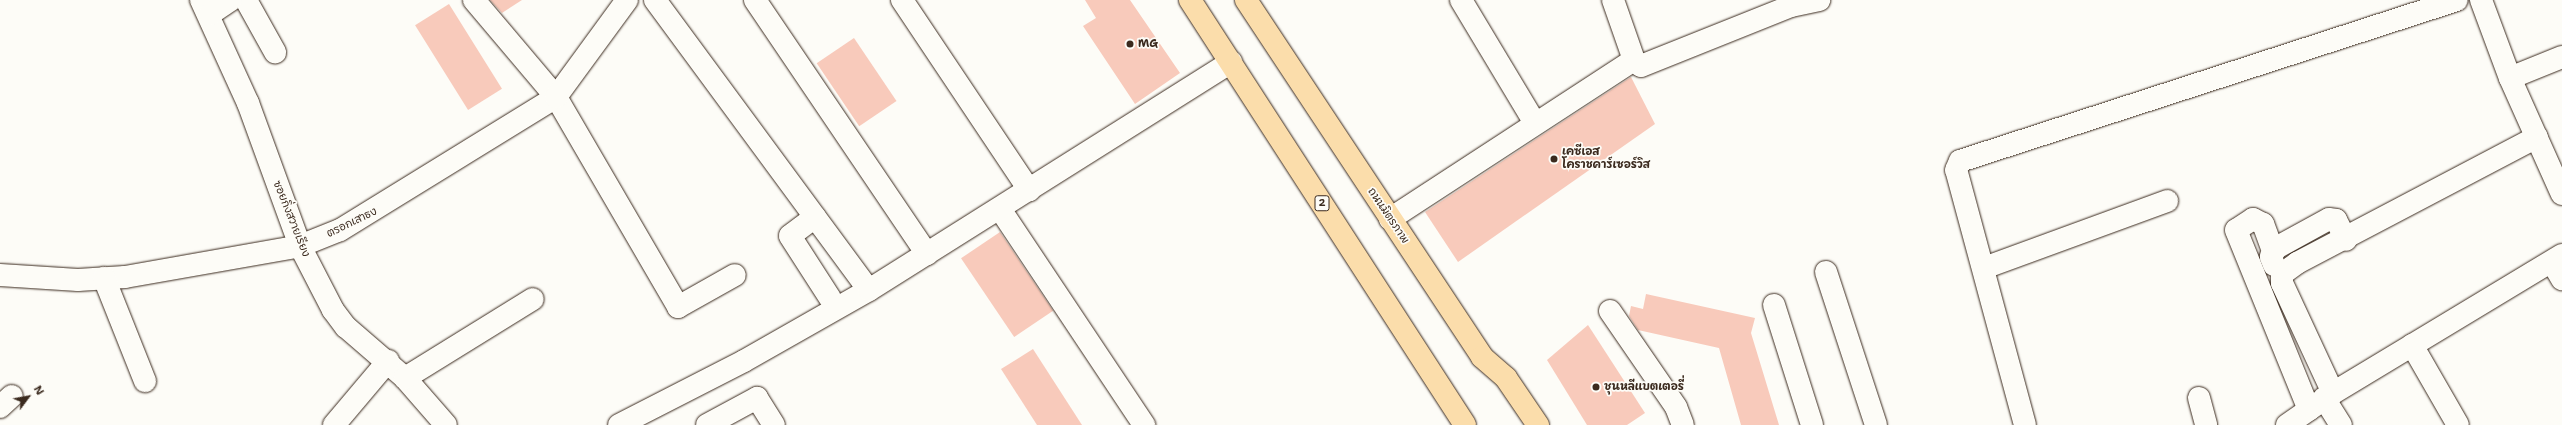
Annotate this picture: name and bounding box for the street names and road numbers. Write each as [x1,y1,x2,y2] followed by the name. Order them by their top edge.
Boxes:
[270,179,312,259] street label: ซอยกิ่งสวายเรียง
[1365,186,1411,246] street label: ถนนมิตรภาพ
[1314,195,1330,211] road number: 2
[325,205,379,241] street label: ตรอกเสาธง

